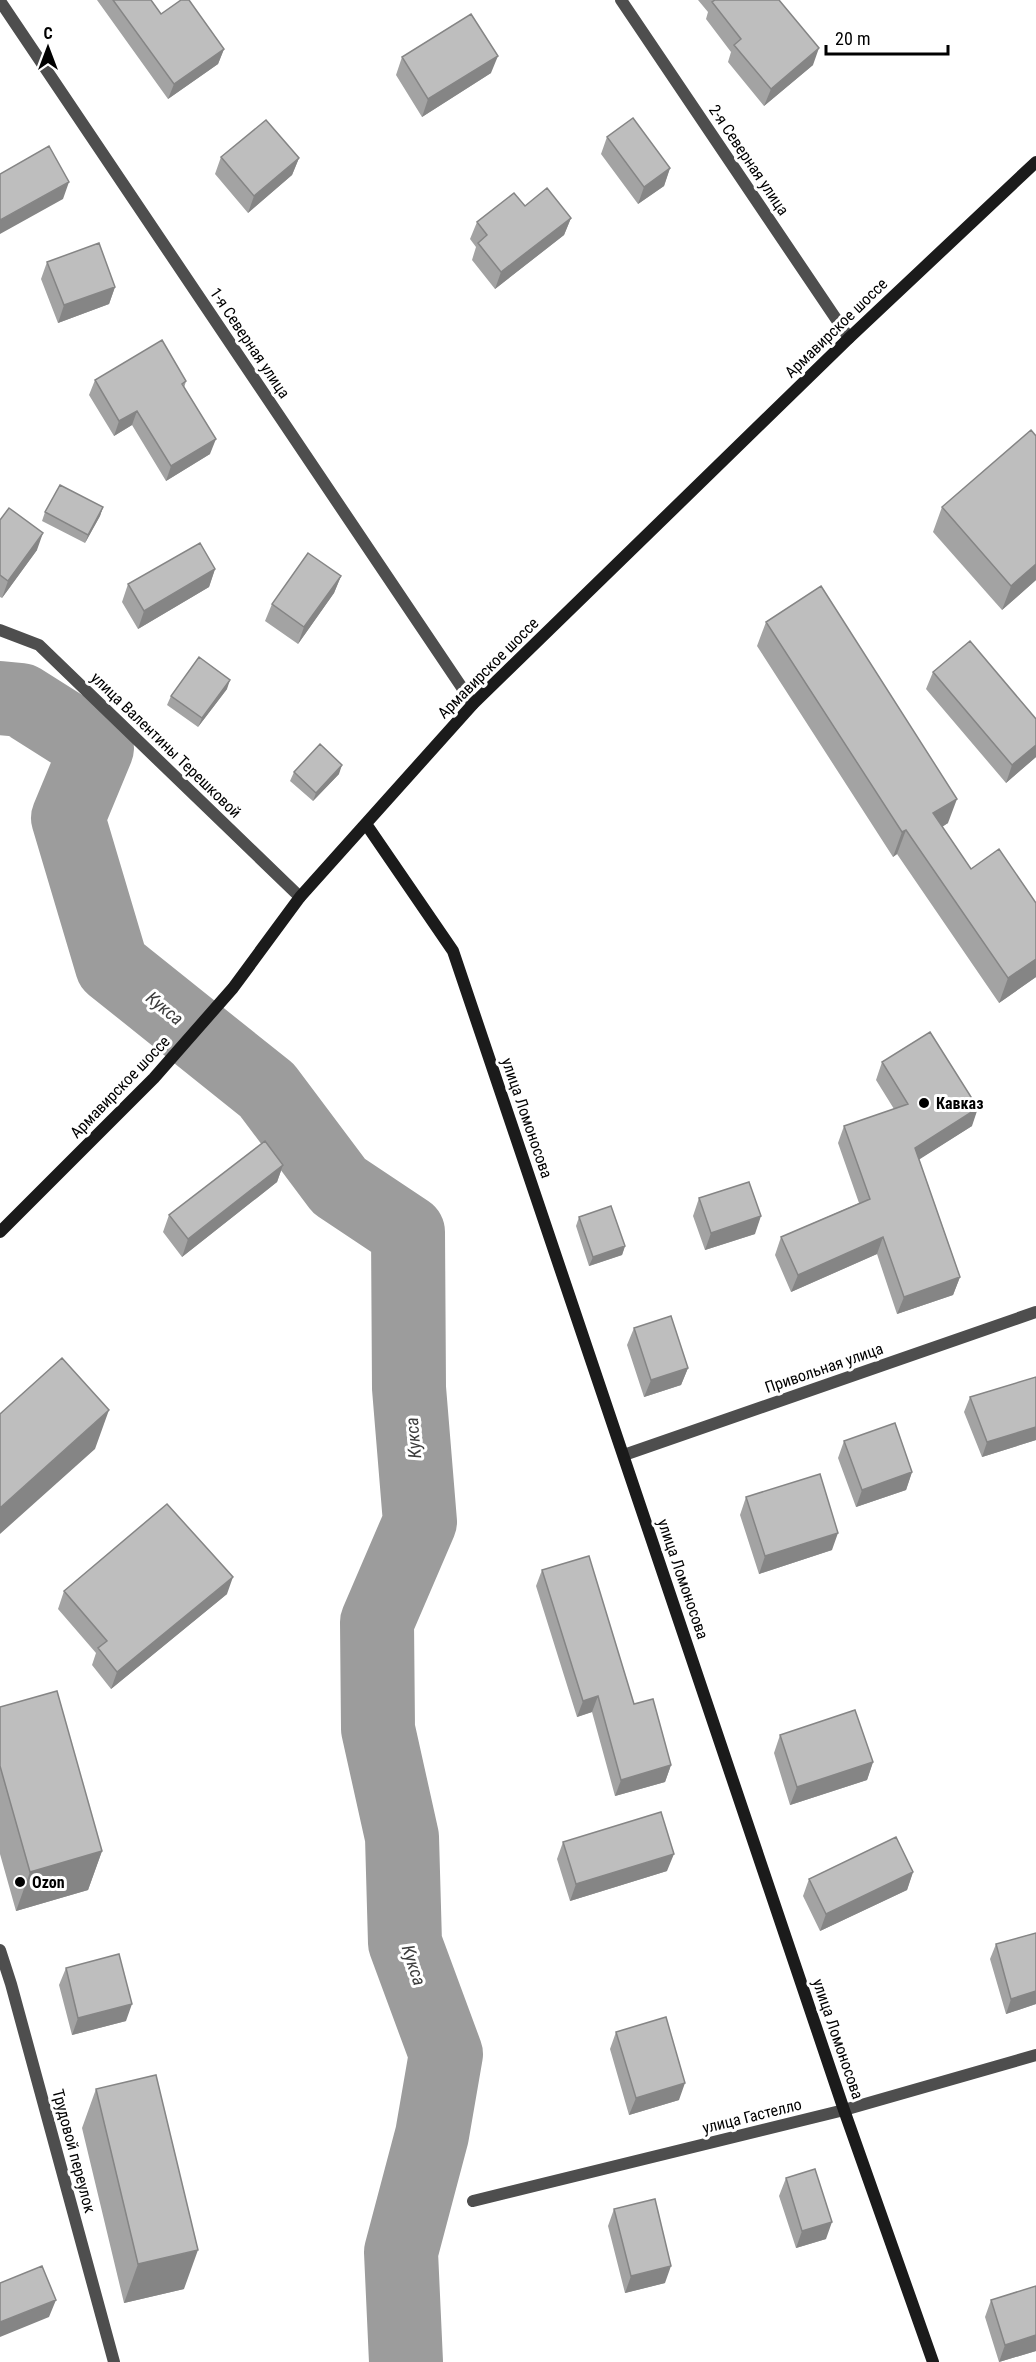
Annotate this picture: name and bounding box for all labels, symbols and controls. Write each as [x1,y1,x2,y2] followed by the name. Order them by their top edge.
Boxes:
[18,18,78,78] north arrow
[826,18,948,56] scale bar
[43,24,53,43] text: С
[835,28,870,49] text: 20 m
[705,101,793,219] street label: 2-я Северная улица
[781,274,891,382] street label: Армавирское шоссе
[206,284,294,402] street label: 1-я Северная улица
[434,614,542,722] street label: Армавирское шоссе
[87,668,245,822] street label: улица Валентины Терешковой
[142,987,188,1029] water label: Кукса
[66,1032,174,1142] street label: Армавирское шоссе
[498,1055,556,1181] street label: улица Ломоносова
[936,1094,983,1113] place label: Кавказ
[917,1096,931,1110] marker: Кавказ
[762,1339,886,1397] street label: Привольная улица
[401,1416,425,1460] water label: Кукса
[654,1516,712,1642] street label: улица Ломоносова
[32,1873,65,1892] place label: Ozon
[13,1875,27,1889] marker: Ozon
[398,1942,430,1988] water label: Кукса
[809,1976,867,2102] street label: улица Ломоносова
[48,2087,100,2215] street label: Трудовой переулок
[700,2094,804,2138] street label: улица Гастелло

